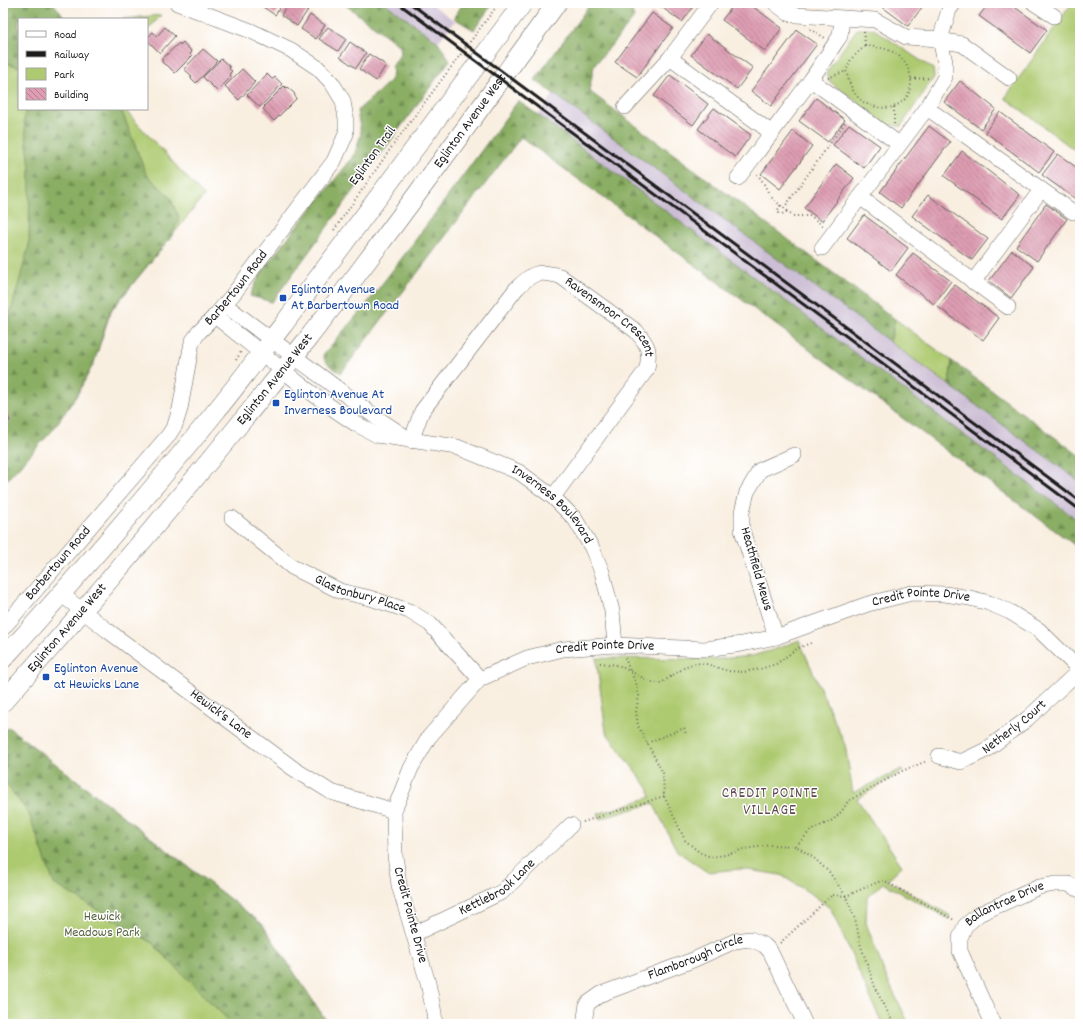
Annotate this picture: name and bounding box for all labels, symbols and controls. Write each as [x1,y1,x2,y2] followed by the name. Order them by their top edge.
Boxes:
[18,18,148,110] legend
[54,27,76,44] text: Road
[54,47,90,64] text: Railway
[54,67,75,84] text: Park
[429,70,512,173] street label: Eglinton Avenue West
[54,87,89,104] text: Building
[345,122,402,190] street label: Eglinton Trail
[200,246,273,331] street label: Barbertown Road
[560,272,658,357] street label: Ravensmoor Crescent
[291,280,399,316] place label: Eglinton Avenue At Barbertown Road
[278,293,288,303] marker: Eglinton Avenue At Barbertown Road
[232,329,318,430] street label: Eglinton Avenue West
[284,385,392,421] place label: Eglinton Avenue At Inverness Boulevard
[271,398,281,408] marker: Eglinton Avenue At Inverness Boulevard
[508,460,598,548] street label: Inverness Boulevard
[21,522,96,605] street label: Barbertown Road
[734,525,778,613] street label: Heathfield Mews
[311,570,408,619] street label: Glastonbury Place
[23,579,112,677] street label: Eglinton Avenue West
[870,583,971,613] street label: Credit Pointe Drive
[553,635,655,661] street label: Credit Pointe Drive
[54,659,139,695] place label: Eglinton Avenue at Hewicks Lane
[41,672,51,682] marker: Eglinton Avenue at Hewicks Lane
[185,685,256,744] street label: Hewick's Lane
[978,695,1051,759] street label: Netherly Court
[722,783,818,822] district label: CREDIT POINTE VILLAGE
[456,854,540,921] street label: Kettlebrook Lane
[388,865,432,965] street label: Credit Pointe Drive
[961,876,1046,932] street label: Ballantrae Drive
[64,907,140,943] park label: Hewick Meadows Park
[645,930,744,986] street label: Flamborough Circle

